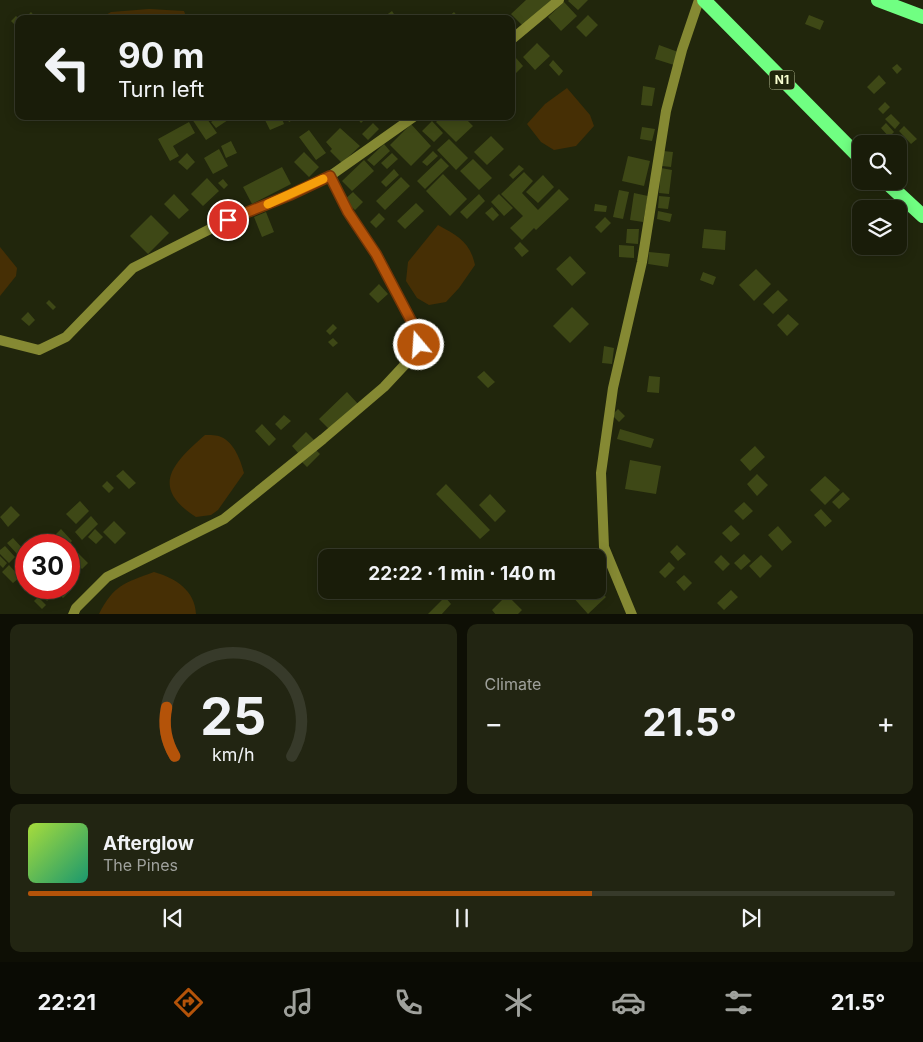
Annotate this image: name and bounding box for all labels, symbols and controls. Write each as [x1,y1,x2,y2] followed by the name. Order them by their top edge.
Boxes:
[118,34,205,76] text: 90 m
[35,35,100,100] icon: left
[770,70,794,90] road number: N1
[118,76,204,102] text: Turn left
[852,135,907,255] map controls
[852,135,907,190] button: search
[207,199,249,241] pin
[852,200,907,255] button: layers
[214,206,242,234] icon: arrive
[392,318,444,370] position arrow
[15,534,80,599] speed limit sign: 30
[368,562,556,585] text: 22:22 · 1 min · 140 m
[485,674,541,694] text: Climate
[200,685,266,748] text: 25
[643,699,737,745] text: 21.5°
[485,706,503,740] text: −
[876,706,895,740] text: +
[212,744,254,765] text: km/h
[103,832,194,855] text: Afterglow
[103,855,178,875] text: The Pines
[159,904,187,932] icon: previous
[448,904,476,932] icon: pause
[737,904,765,932] icon: next
[171,985,206,1020] icon: directions
[281,985,316,1020] icon: music
[391,985,426,1020] icon: phone
[501,985,536,1020] icon: climate
[611,985,646,1020] icon: car
[721,985,756,1020] icon: filters
[37,989,96,1015] text: 22:21
[831,989,885,1015] text: 21.5°

